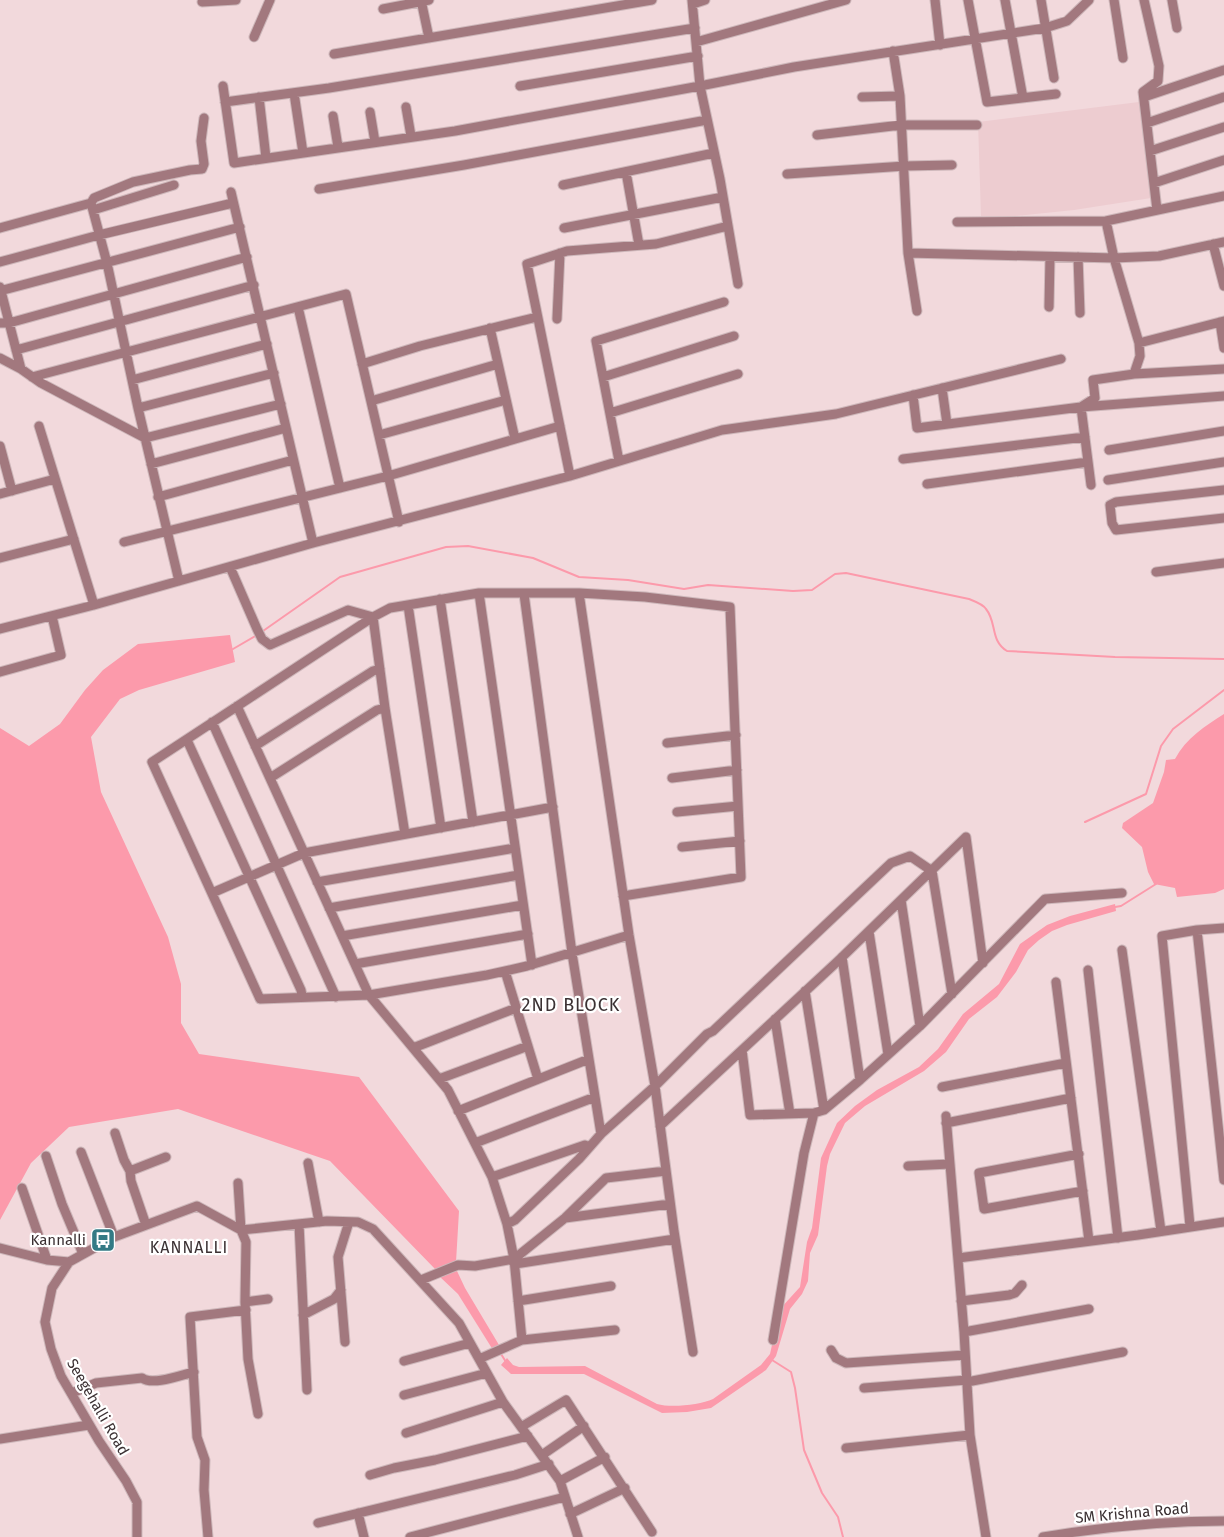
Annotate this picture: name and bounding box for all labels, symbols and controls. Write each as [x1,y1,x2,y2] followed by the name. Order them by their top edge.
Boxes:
[522,994,620,1016] district label: 2ND BLOCK
[90,1227,116,1253] bus stop icon: Kannalli
[30,1231,86,1249] place label: Kannalli
[150,1238,228,1257] district label: KANNALLI
[63,1355,133,1459] street label: Seegehalli Road
[1075,1499,1189,1527] street label: SM Krishna Road

